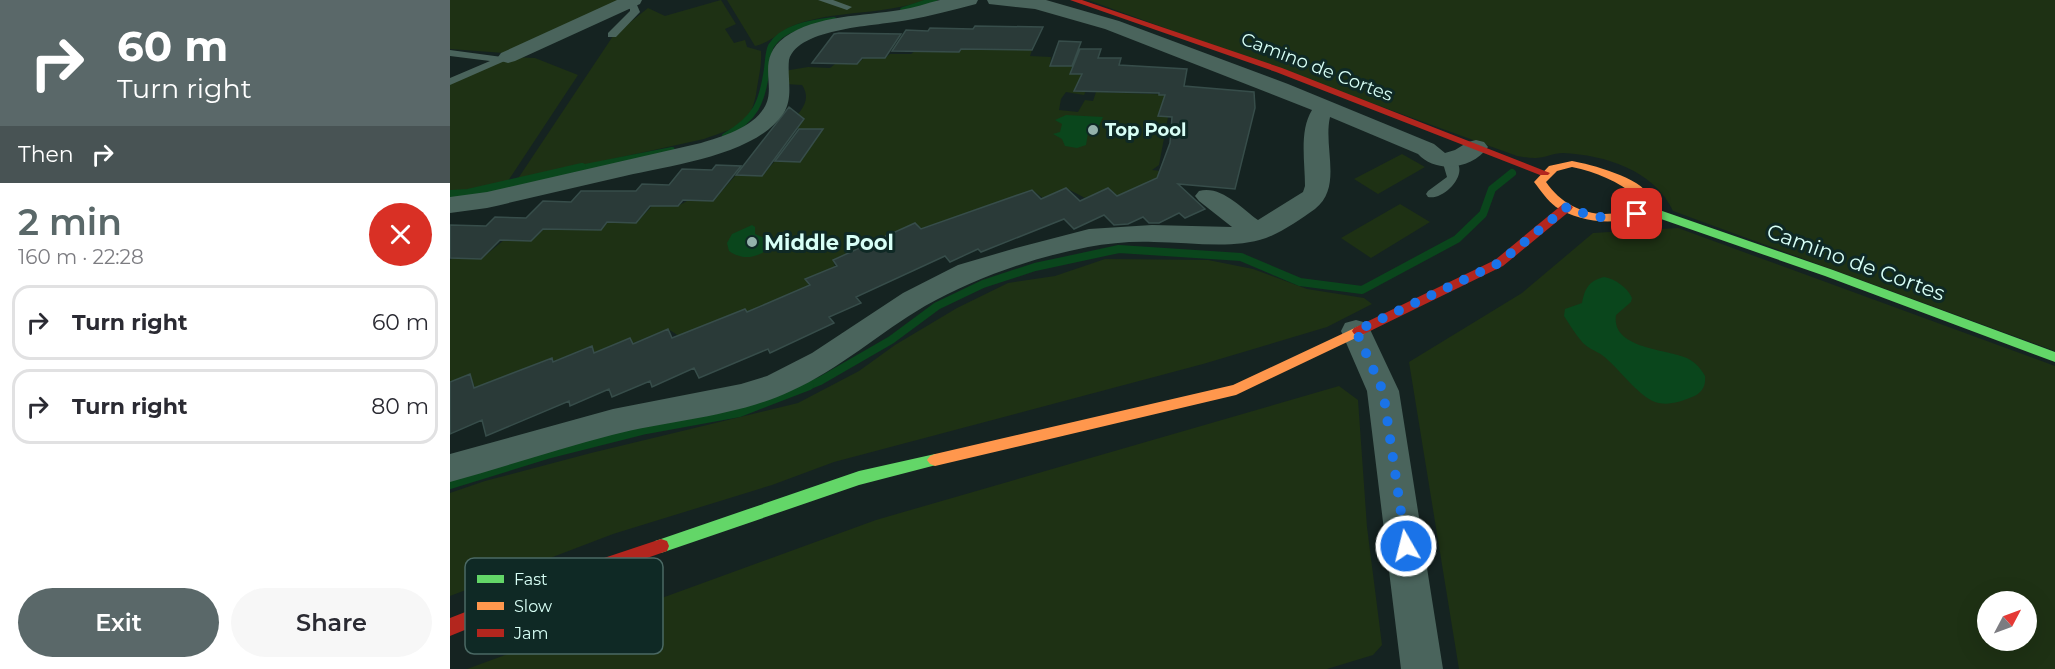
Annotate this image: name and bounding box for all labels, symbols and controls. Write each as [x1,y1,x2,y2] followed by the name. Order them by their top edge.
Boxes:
[117,20,228,72] text: 60 m
[18,24,96,102] icon: right
[1238,28,1396,106] street label: Camino de Cortes
[117,72,252,105] text: Turn right
[1105,119,1186,141] place label: Top Pool
[1086,123,1100,137] marker: Top Pool
[86,138,119,171] icon: right
[18,141,74,168] text: Then
[1611,188,1662,239] pin
[1620,197,1653,230] icon: arrive
[18,200,122,244] text: 2 min
[369,203,432,266] button: close
[1764,218,1948,306] street label: Camino de Cortes
[764,230,894,255] place label: Middle Pool
[745,235,759,249] marker: Middle Pool
[18,245,144,269] text: 160 m · 22:28
[21,306,54,339] icon: right
[72,309,187,336] text: Turn right
[372,309,429,336] text: 60 m
[21,390,54,423] icon: right
[72,393,187,420] text: Turn right
[371,393,429,420] text: 80 m
[1374,514,1438,578] position arrow
[465,558,663,654] legend
[514,570,548,589] text: Fast
[18,588,219,657] button: Exit
[231,588,432,657] button: Share
[1977,591,2037,651] north arrow
[1977,591,2037,651] map controls
[514,597,552,616] text: Slow
[513,624,548,643] text: Jam

